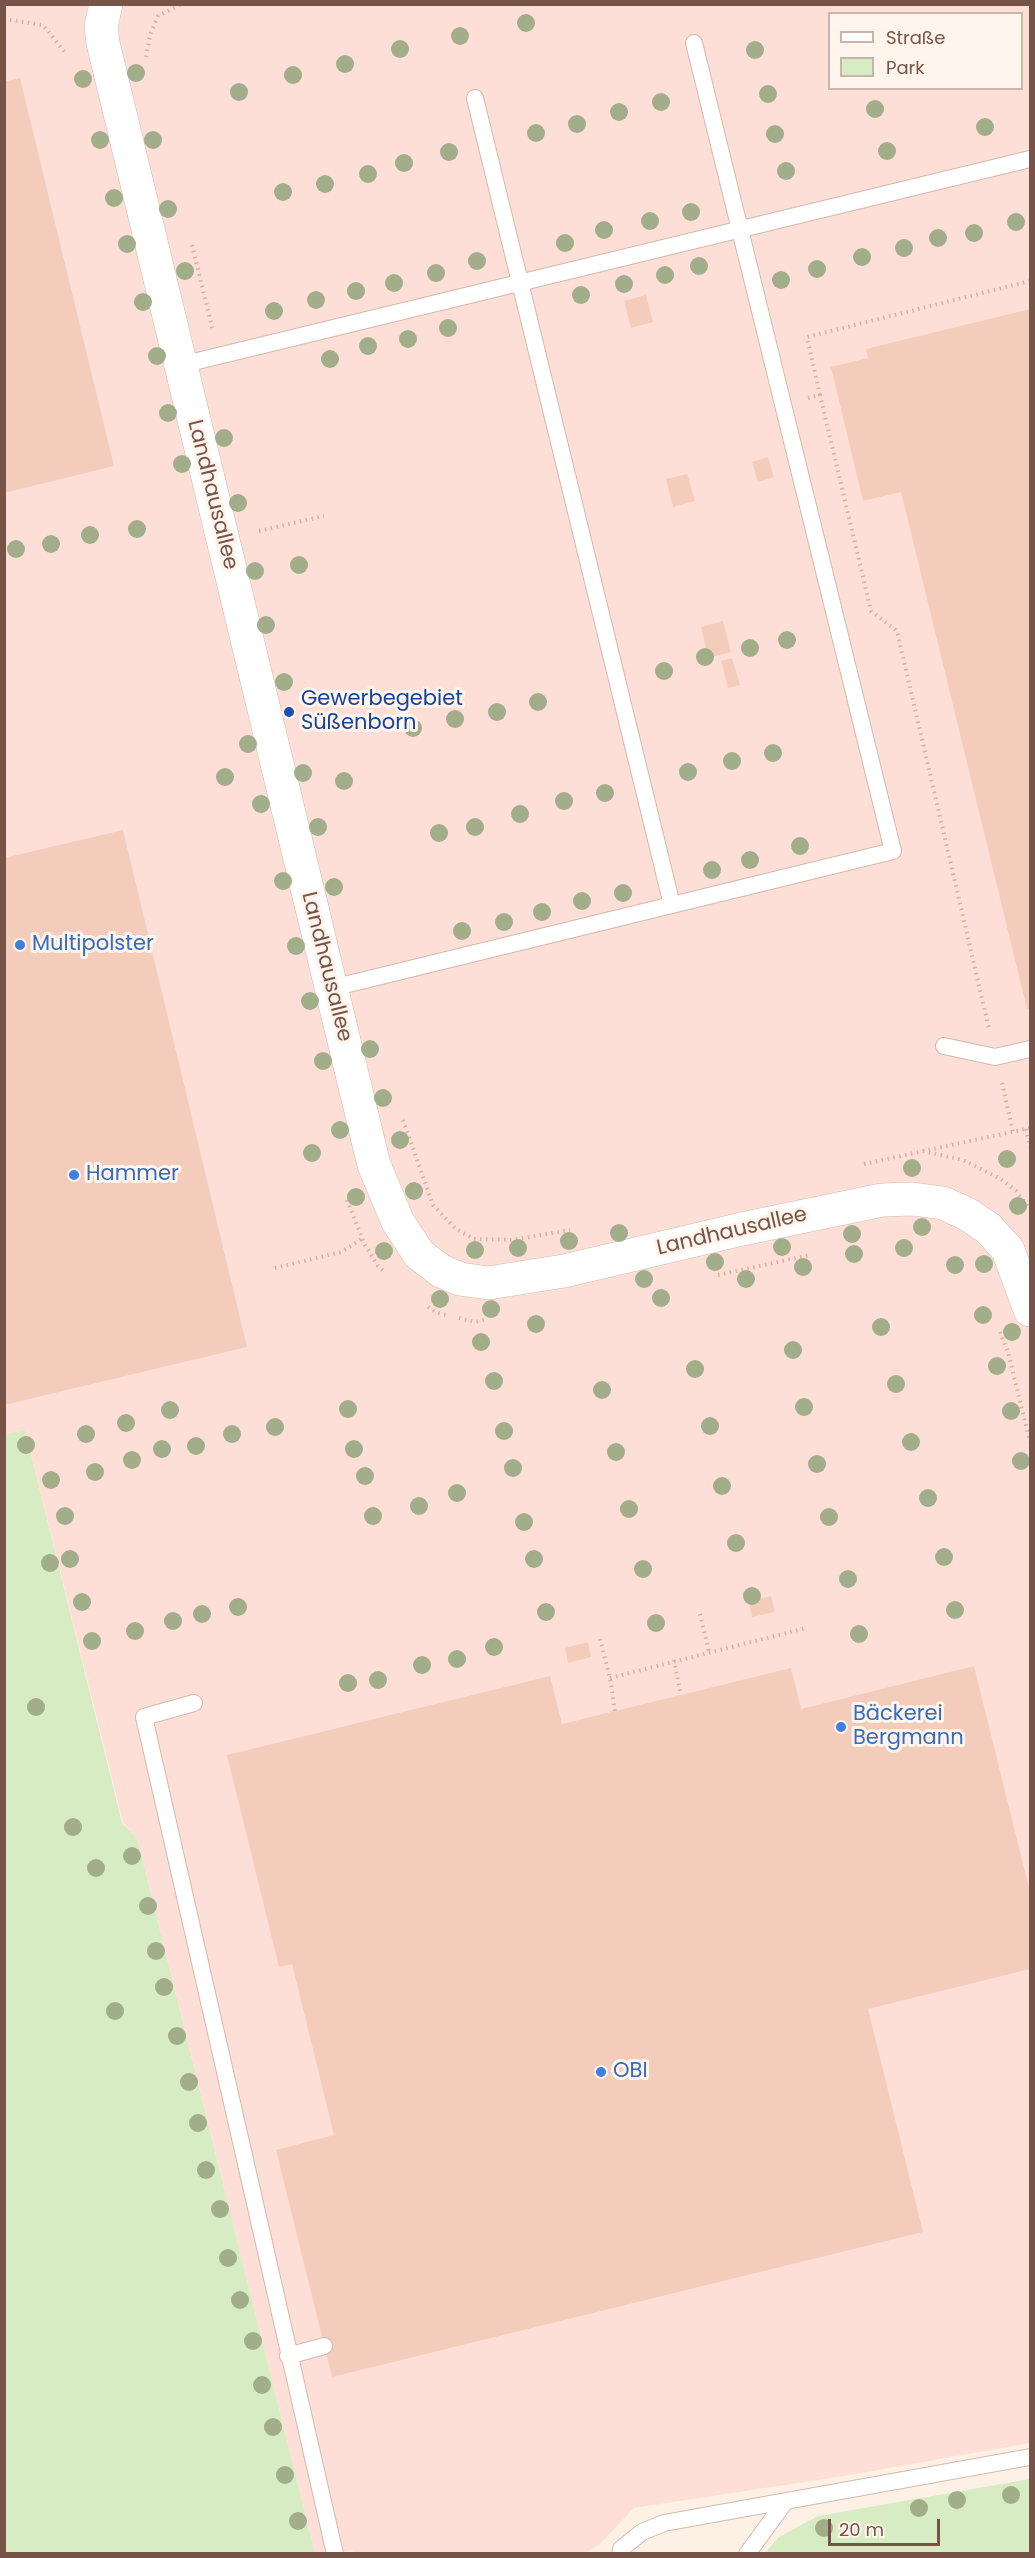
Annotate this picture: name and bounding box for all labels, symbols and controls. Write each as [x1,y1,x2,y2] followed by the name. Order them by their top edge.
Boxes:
[828,12,1023,90] legend
[886,25,945,50] text: Straße
[886,55,925,80] text: Park
[181,417,243,573] street label: Landhausallee
[301,687,463,737] place label: Gewerbegebiet Süßenborn
[282,705,296,719] marker: Gewerbegebiet Süßenborn
[295,889,357,1045] street label: Landhausallee
[32,932,154,958] place label: Multipolster
[13,938,27,952] marker: Multipolster
[86,1162,179,1188] place label: Hammer
[67,1168,81,1182] marker: Hammer
[654,1202,810,1262] street label: Landhausallee
[853,1702,964,1752] place label: Bäckerei Bergmann
[834,1720,848,1734] marker: Bäckerei Bergmann
[613,2059,648,2085] place label: OBI
[594,2065,608,2079] marker: OBI
[831,2507,944,2545] scale bar
[839,2517,884,2542] text: 20 m

